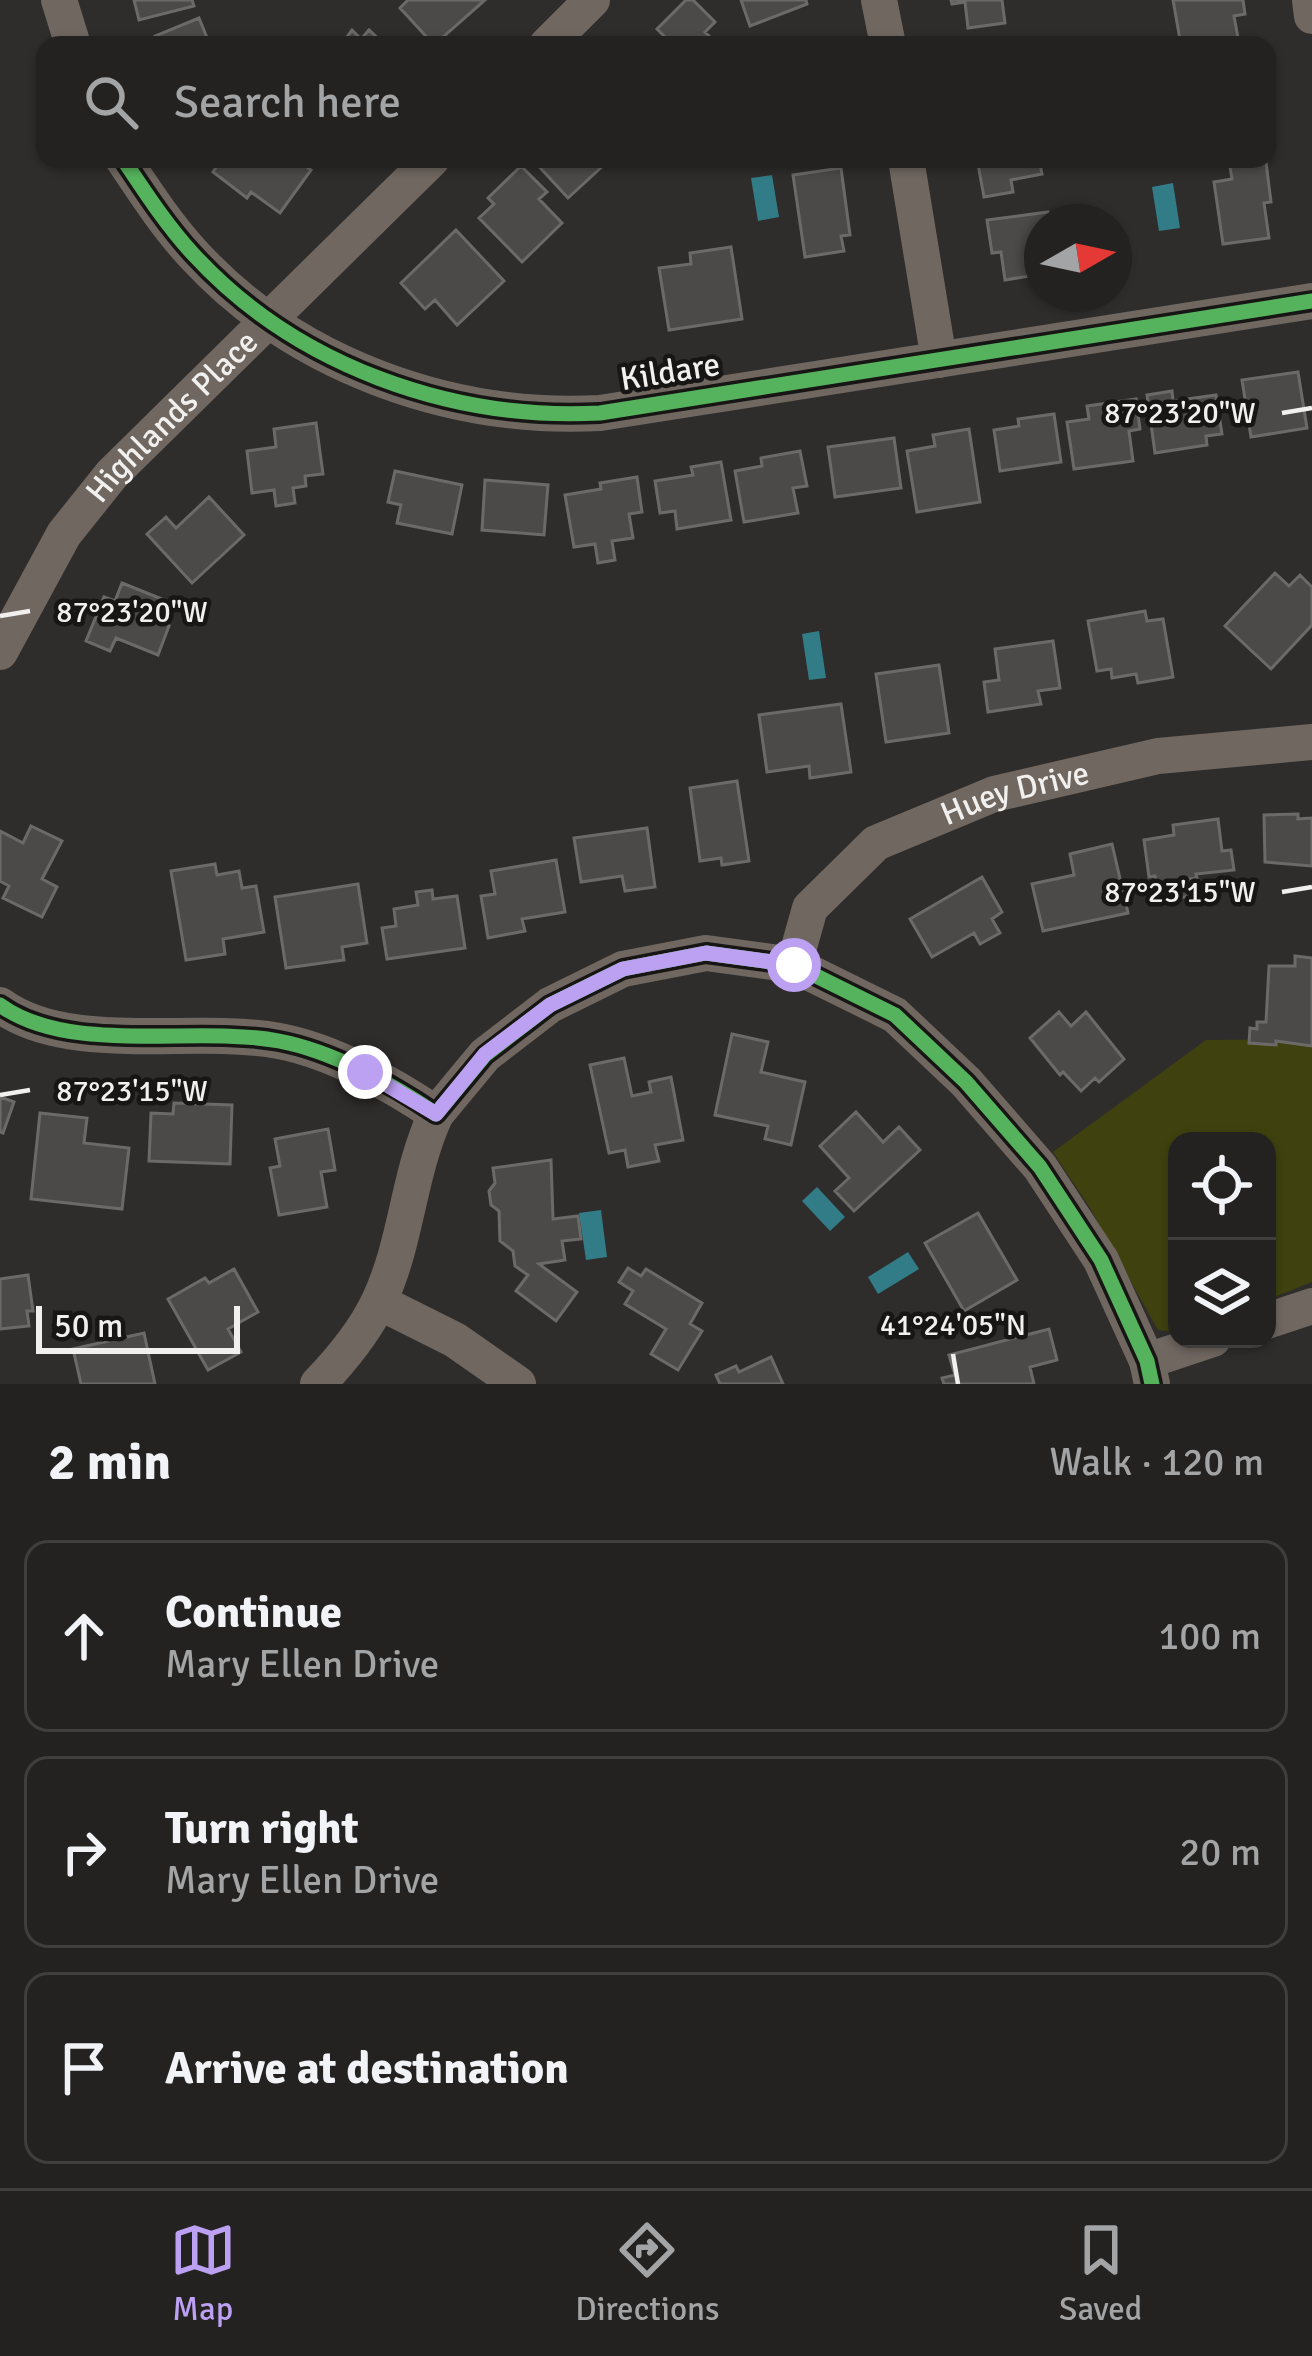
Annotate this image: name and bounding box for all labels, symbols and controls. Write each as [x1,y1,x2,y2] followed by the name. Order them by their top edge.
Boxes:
[36,36,1276,168] search box
[78,69,144,135] icon: search
[174,75,401,130] text: Search here
[1024,204,1132,312] north arrow
[77,321,266,511] street label: Highlands Place
[617,344,723,400] street label: Kildare
[1104,395,1256,432] text: 87°23'20"W
[56,594,208,631] text: 87°23'20"W
[934,752,1093,834] street label: Huey Drive
[1104,874,1256,911] text: 87°23'15"W
[767,938,821,992] route start
[338,1045,392,1099] route end
[56,1073,208,1110] text: 87°23'15"W
[1168,1132,1276,1348] map controls
[1168,1132,1276,1240] button: locate
[1168,1240,1276,1348] button: layers
[36,1300,240,1353] scale bar
[54,1306,123,1347] text: 50 m
[880,1307,1026,1344] text: 41°24'05"N
[48,1431,171,1494] text: 2 min
[1050,1438,1264,1486] text: Walk · 120 m
[165,1585,342,1640] text: Continue
[51,1603,117,1669] icon: ahead
[1158,1612,1261,1660] text: 100 m
[165,1640,439,1688] text: Mary Ellen Drive
[165,1801,359,1856] text: Turn right
[51,1819,117,1885] icon: right
[1179,1828,1261,1876] text: 20 m
[165,1856,439,1904] text: Mary Ellen Drive
[51,2035,117,2101] icon: arrive
[165,2041,569,2096] text: Arrive at destination
[170,2217,236,2330] tab: Map
[575,2217,720,2330] tab: Directions
[1059,2217,1142,2330] tab: Saved

